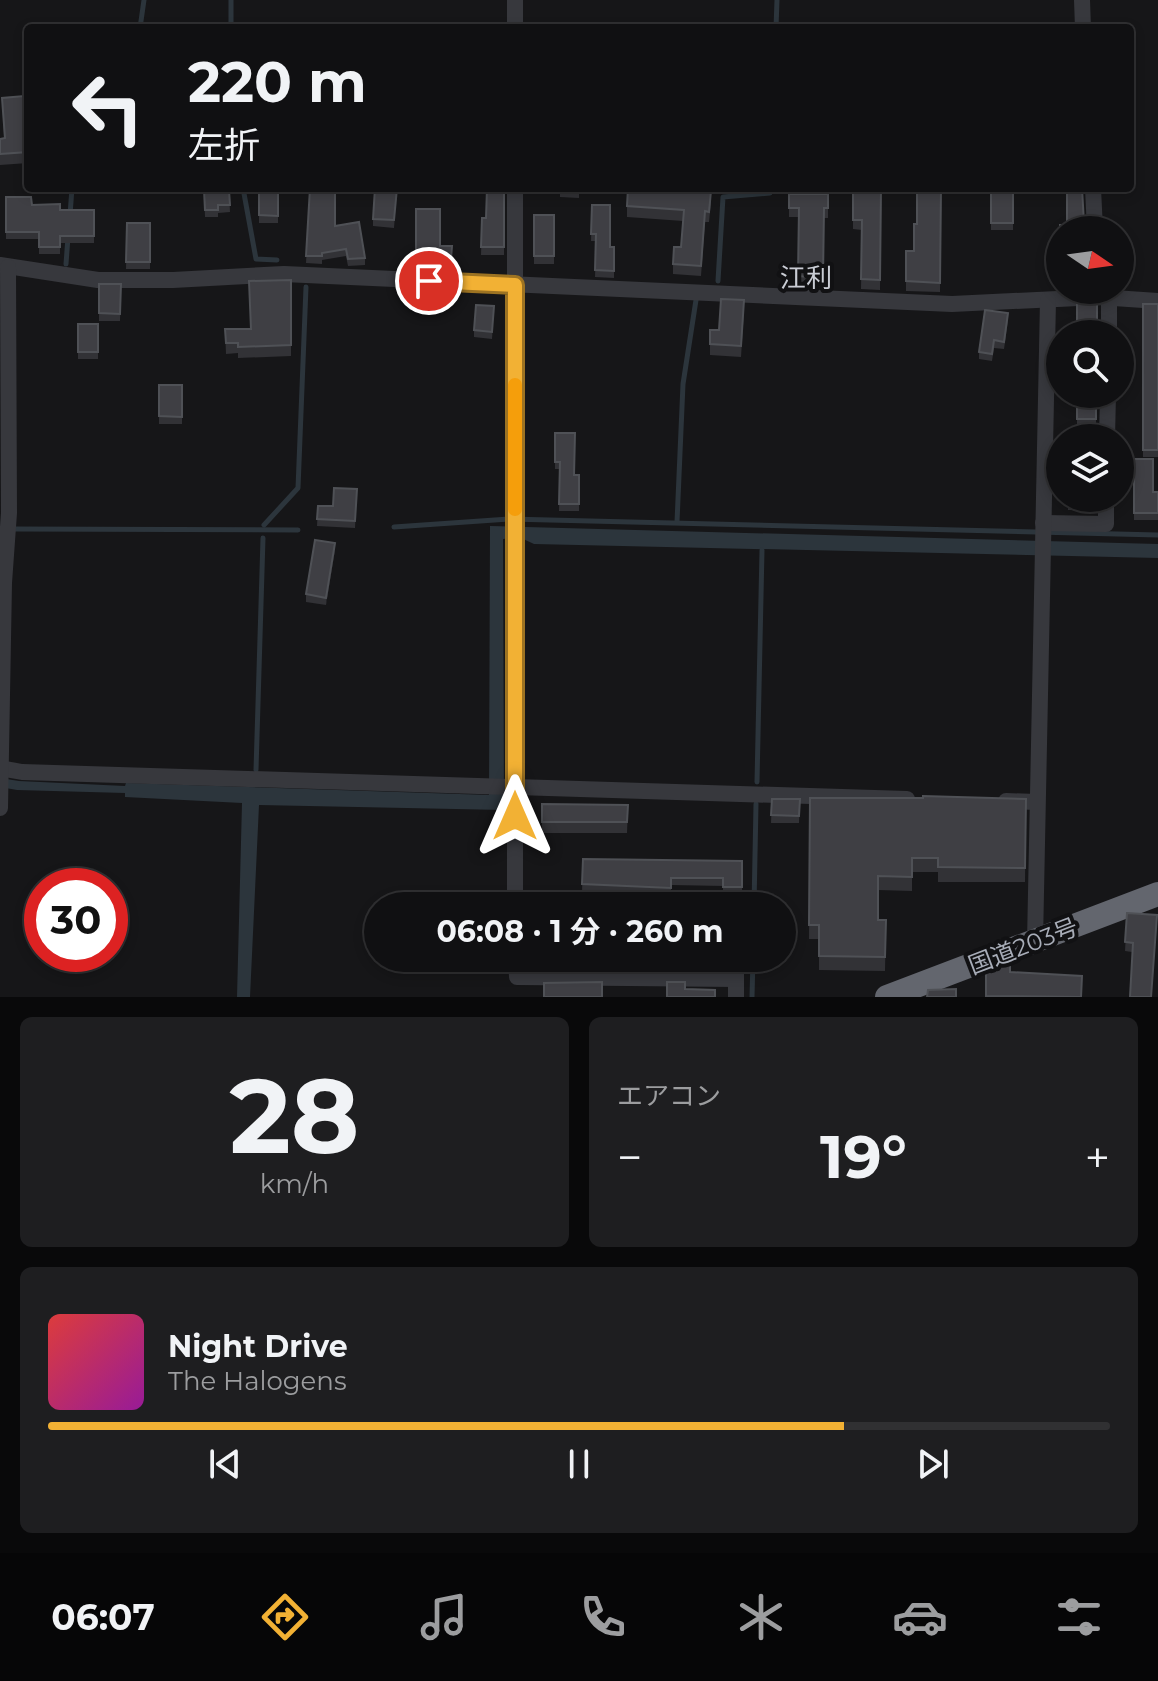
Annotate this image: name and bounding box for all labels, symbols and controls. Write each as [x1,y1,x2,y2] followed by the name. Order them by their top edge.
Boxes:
[188,48,367,116] text: 220 m
[56,56,160,160] icon: left
[188,123,260,167] text: 左折
[1046,216,1134,304] north arrow
[1046,216,1134,512] map controls
[395,247,463,315] pin
[407,259,451,303] icon: arrive
[780,262,832,294] district label: 江利
[1046,320,1134,408] button: search
[1046,424,1134,512] button: layers
[473,774,557,858] position arrow
[24,868,128,972] speed limit sign: 30
[964,912,1082,980] street label: 国道203号
[437,913,723,950] text: 06:08 · 1 分 · 260 m
[229,1052,360,1179] text: 28
[617,1080,721,1112] text: エアコン
[820,1120,907,1193] text: 19°
[617,1130,642,1184] text: −
[1085,1130,1110,1184] text: +
[260,1168,329,1200] text: km/h
[168,1328,348,1365] text: Night Drive
[168,1365,347,1397] text: The Halogens
[203,1442,247,1486] icon: previous
[557,1442,601,1486] icon: pause
[911,1442,955,1486] icon: next
[257,1589,313,1645] icon: directions
[416,1589,472,1645] icon: music
[575,1589,631,1645] icon: phone
[733,1589,789,1645] icon: climate
[892,1589,948,1645] icon: car
[1051,1589,1107,1645] icon: filters
[51,1595,155,1639] text: 06:07

